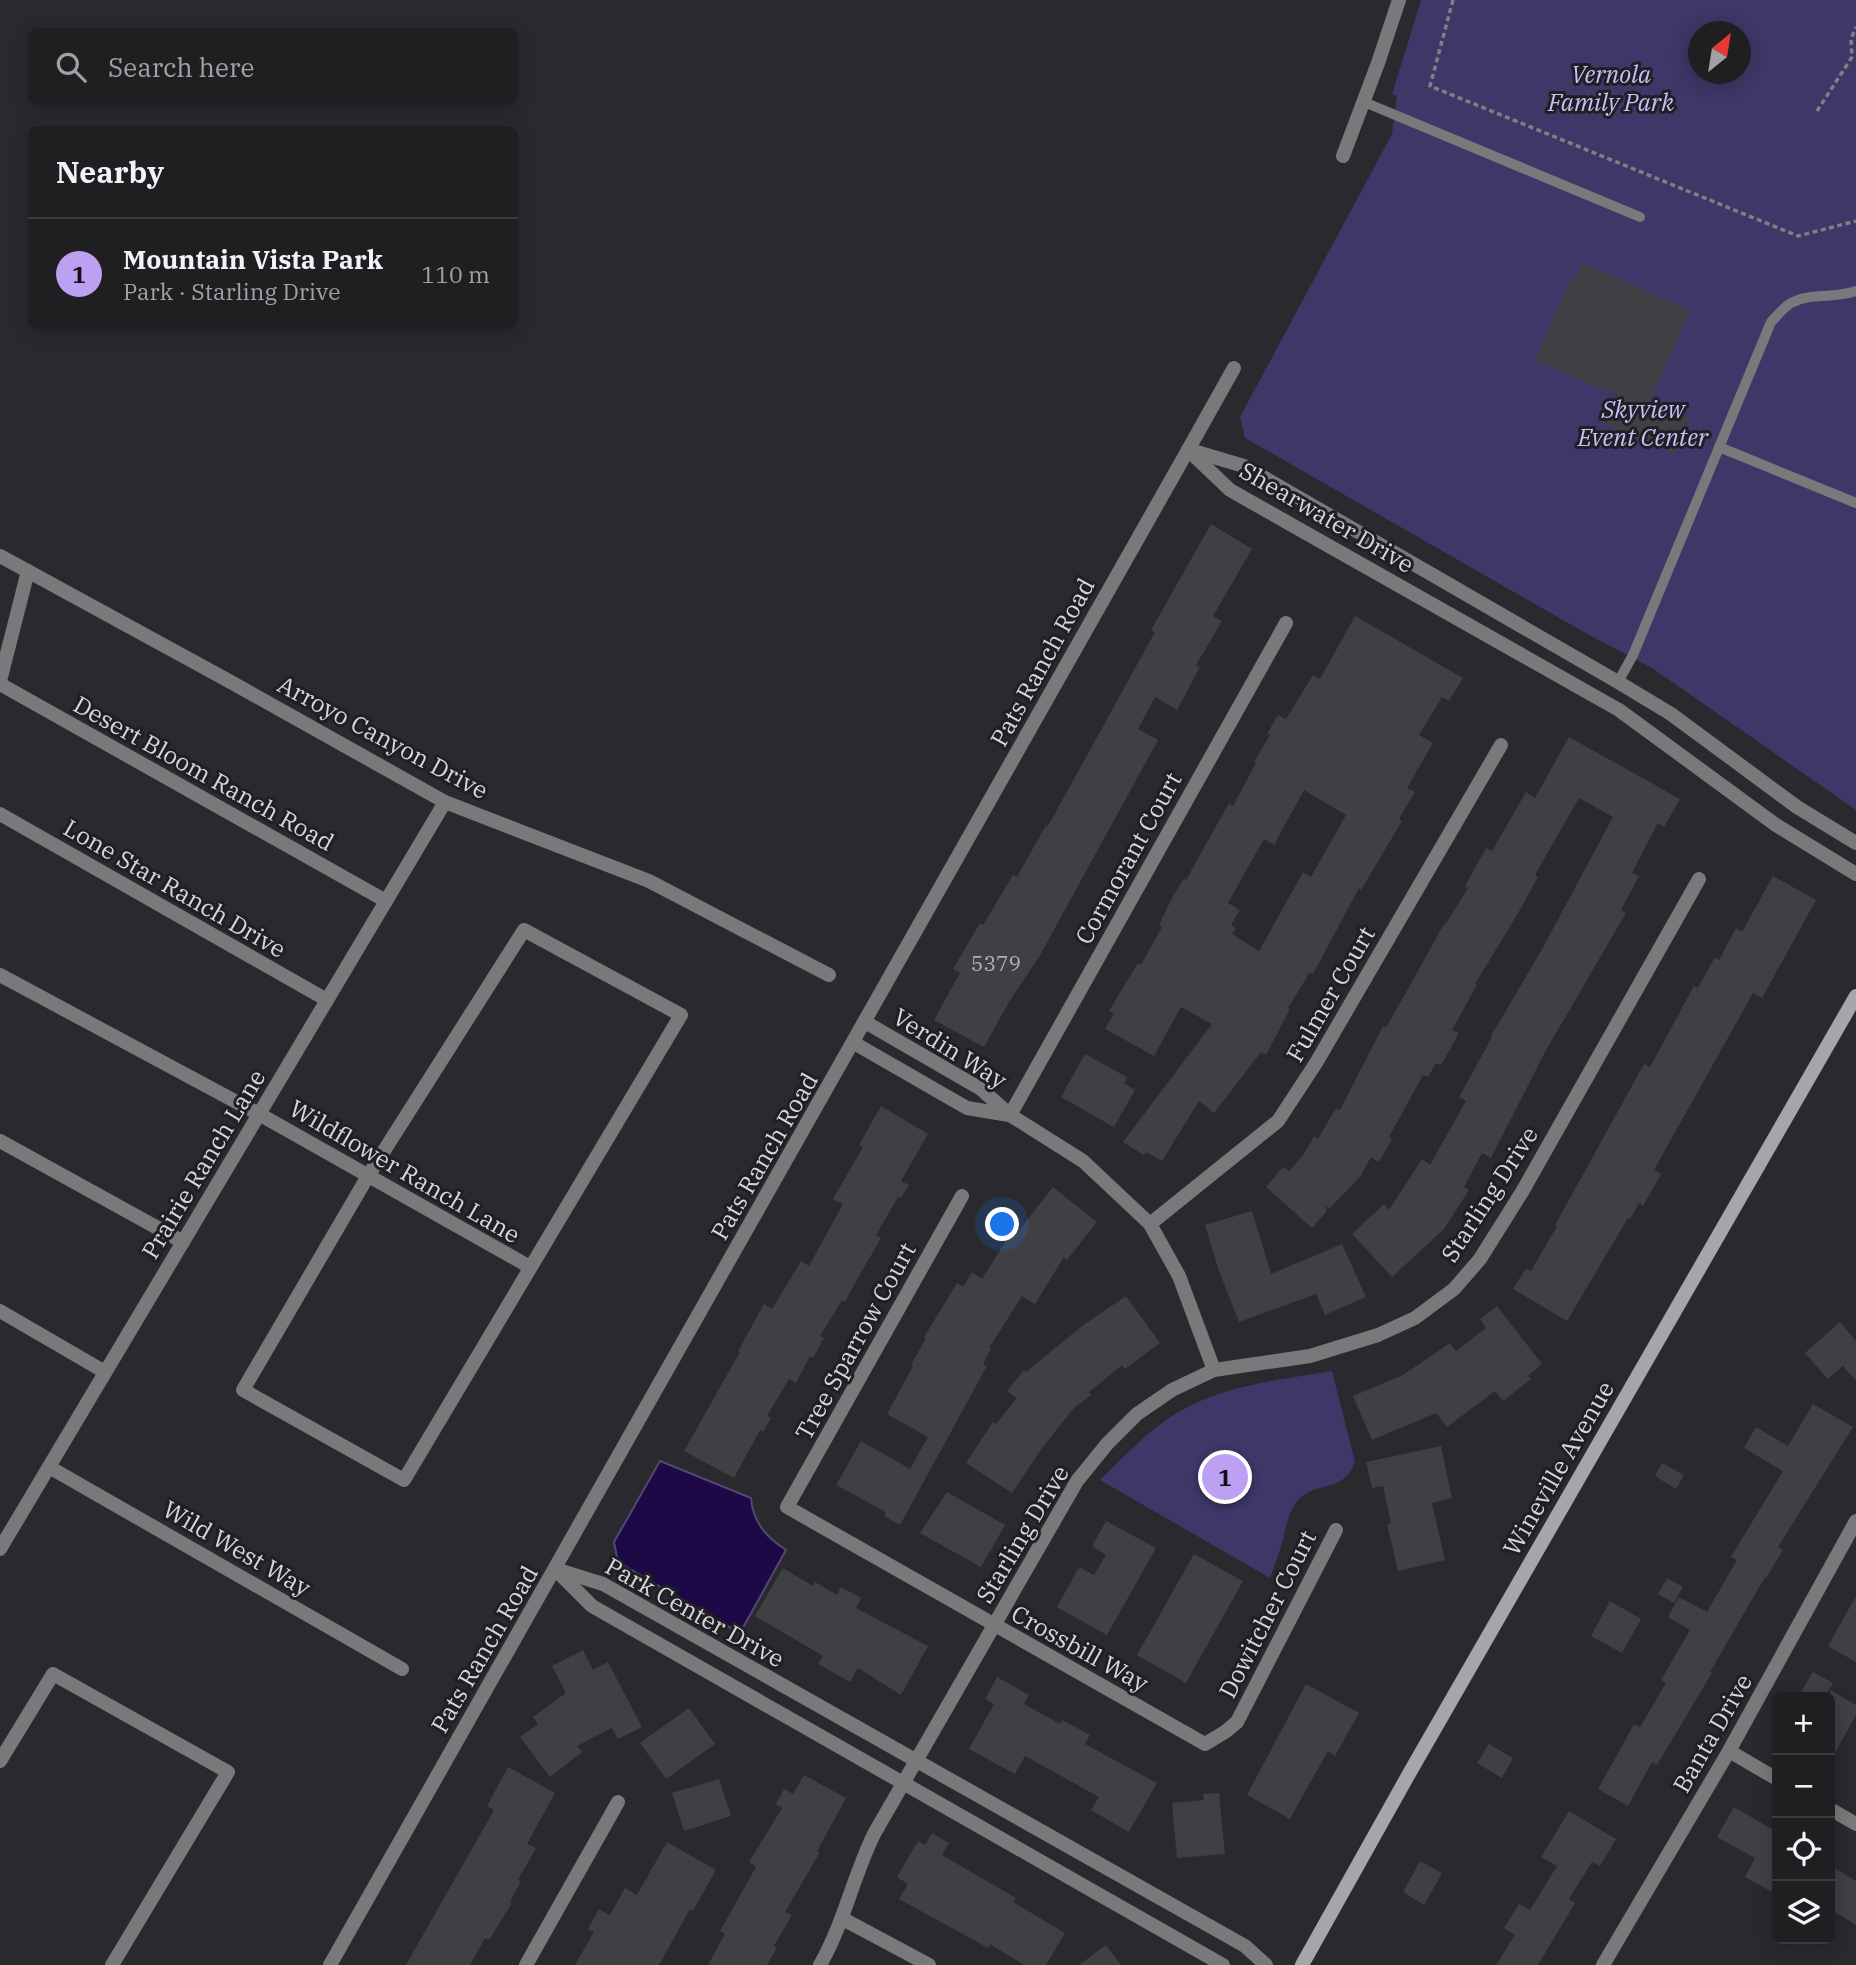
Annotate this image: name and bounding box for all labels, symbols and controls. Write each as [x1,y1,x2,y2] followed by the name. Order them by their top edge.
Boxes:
[1688,21,1751,84] north arrow
[28,28,518,105] search box
[52,48,90,86] icon: search
[108,50,254,84] text: Search here
[1547,58,1674,118] park label: Vernola Family Park
[56,152,164,191] text: Nearby
[123,242,383,276] text: Mountain Vista Park
[72,259,86,289] text: 1
[421,259,490,289] text: 110 m
[123,276,340,306] text: Park · Starling Drive
[1577,393,1710,453] park label: Skyview Event Center
[1234,454,1420,580] street label: Shearwater Drive
[982,572,1102,752] street label: Pats Ranch Road
[272,668,494,806] street label: Arroyo Canyon Drive
[68,688,340,858] street label: Desert Bloom Ranch Road
[1067,766,1189,950] street label: Cormorant Court
[58,811,292,965] street label: Lone Star Ranch Drive
[1278,920,1382,1068] street label: Fulmer Court
[971,949,1021,977] house number: 5379
[887,1000,1013,1096] street label: Verdin Way
[134,1063,272,1265] street label: Prairie Ranch Lane
[703,1067,825,1245] street label: Pats Ranch Road
[284,1092,526,1250] street label: Wildflower Ranch Lane
[1433,1120,1545,1268] street label: Starling Drive
[985,1207,1019,1241] your location
[787,1237,923,1445] street label: Tree Sparrow Court
[1495,1375,1621,1561] street label: Wineville Avenue
[1202,1451,1248,1503] pin: 1
[968,1459,1076,1609] street label: Starling Drive
[157,1493,317,1603] street label: Wild West Way
[1211,1525,1323,1703] street label: Dowitcher Court
[600,1550,790,1674] street label: Park Center Drive
[423,1560,545,1738] street label: Pats Ranch Road
[1006,1597,1154,1699] street label: Crossbill Way
[1665,1668,1759,1798] street label: Banta Drive
[1772,1692,1835,1944] map controls
[1772,1692,1835,1755] button: +
[1772,1755,1835,1818] button: −
[1772,1818,1835,1881] button: locate
[1772,1881,1835,1944] button: layers

